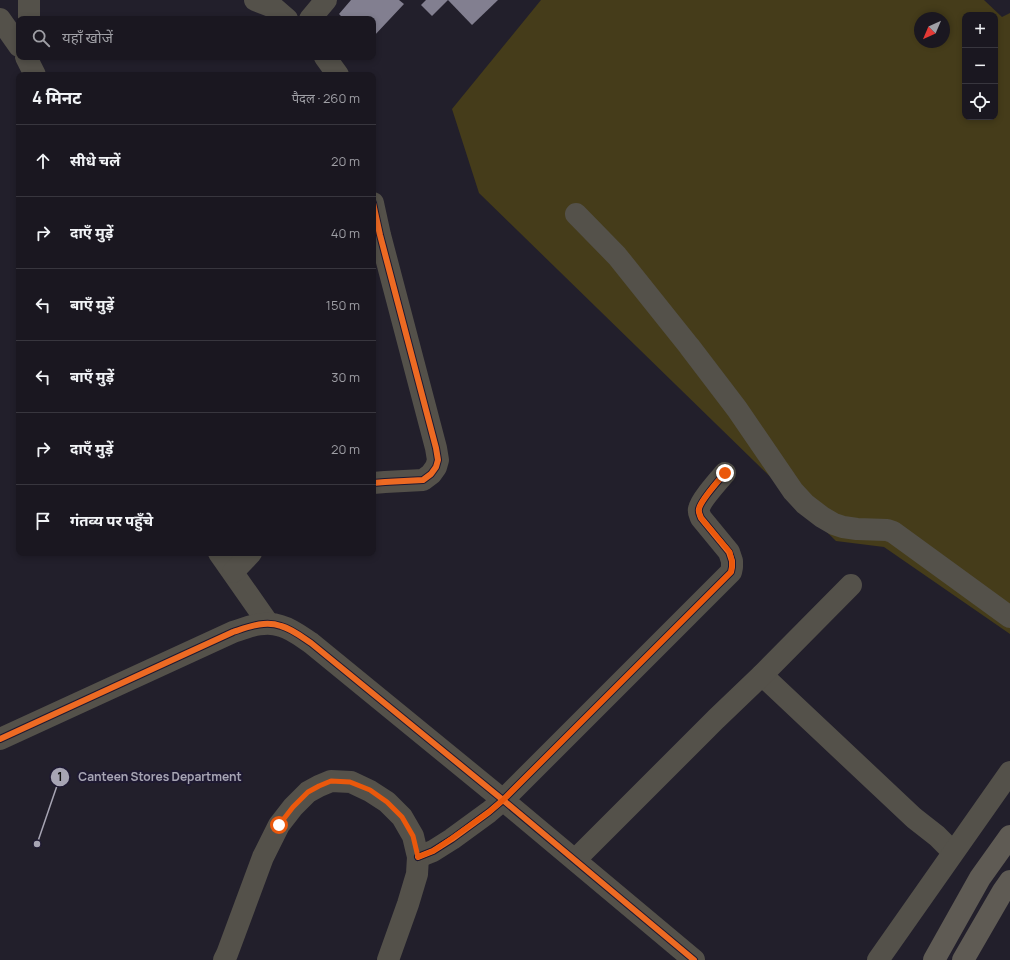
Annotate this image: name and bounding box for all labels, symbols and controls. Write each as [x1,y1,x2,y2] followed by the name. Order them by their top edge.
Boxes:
[914,12,950,48] north arrow
[962,12,998,120] map controls
[962,12,998,48] button: +
[16,16,376,60] search box
[30,27,52,49] icon: search
[62,27,113,48] text: यहाँ खोजें
[962,48,998,84] button: −
[962,84,998,120] button: locate
[32,86,81,109] text: 4 मिनट
[292,89,360,107] text: पैदल · 260 m
[32,150,54,172] icon: ahead
[70,150,120,171] text: सीधे चलें
[331,152,360,170] text: 20 m
[32,222,54,244] icon: right
[70,222,113,243] text: दाएँ मुड़ें
[331,224,360,242] text: 40 m
[32,294,54,316] icon: left
[70,294,114,315] text: बाएँ मुड़ें
[326,296,360,314] text: 150 m
[32,366,54,388] icon: left
[70,366,114,387] text: बाएँ मुड़ें
[331,368,360,386] text: 30 m
[32,438,54,460] icon: right
[70,438,113,459] text: दाएँ मुड़ें
[331,440,360,458] text: 20 m
[716,464,734,482] route end
[32,510,54,532] icon: arrive
[70,510,153,531] text: गंतव्य पर पहुँचे
[50,765,250,789] callout: Canteen Stores Department
[57,768,63,785] text: 1
[78,768,242,785] text: Canteen Stores Department
[270,816,288,834] route start

